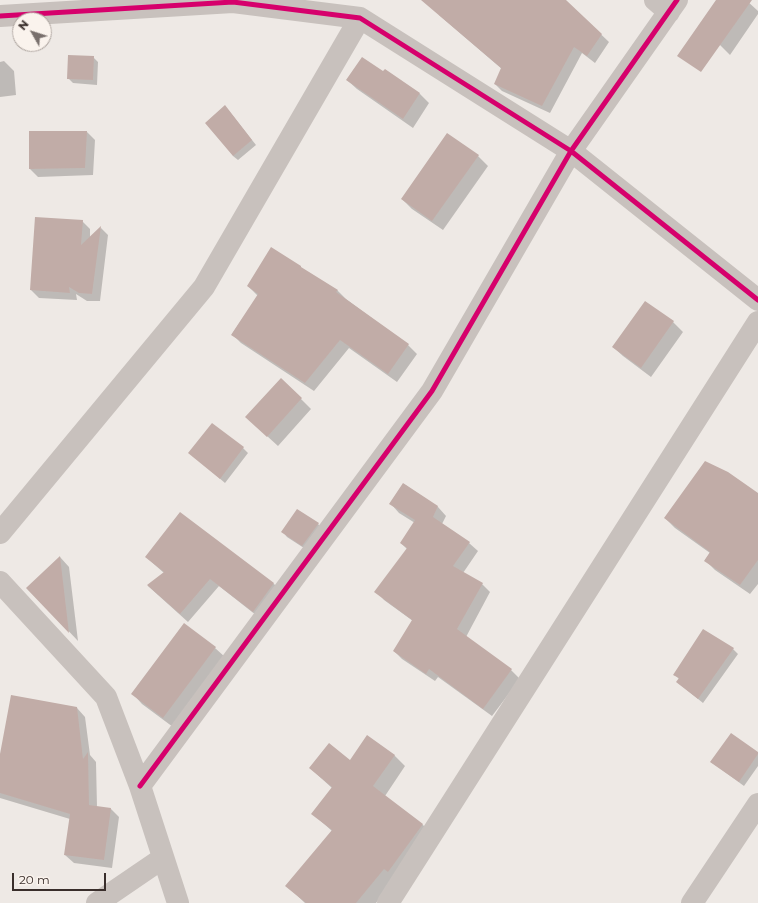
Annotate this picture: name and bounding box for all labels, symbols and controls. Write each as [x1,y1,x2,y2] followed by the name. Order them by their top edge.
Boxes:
[12,12,52,52] north arrow
[15,17,32,33] text: N
[14,865,108,891] scale bar
[19,872,50,887] text: 20 m

